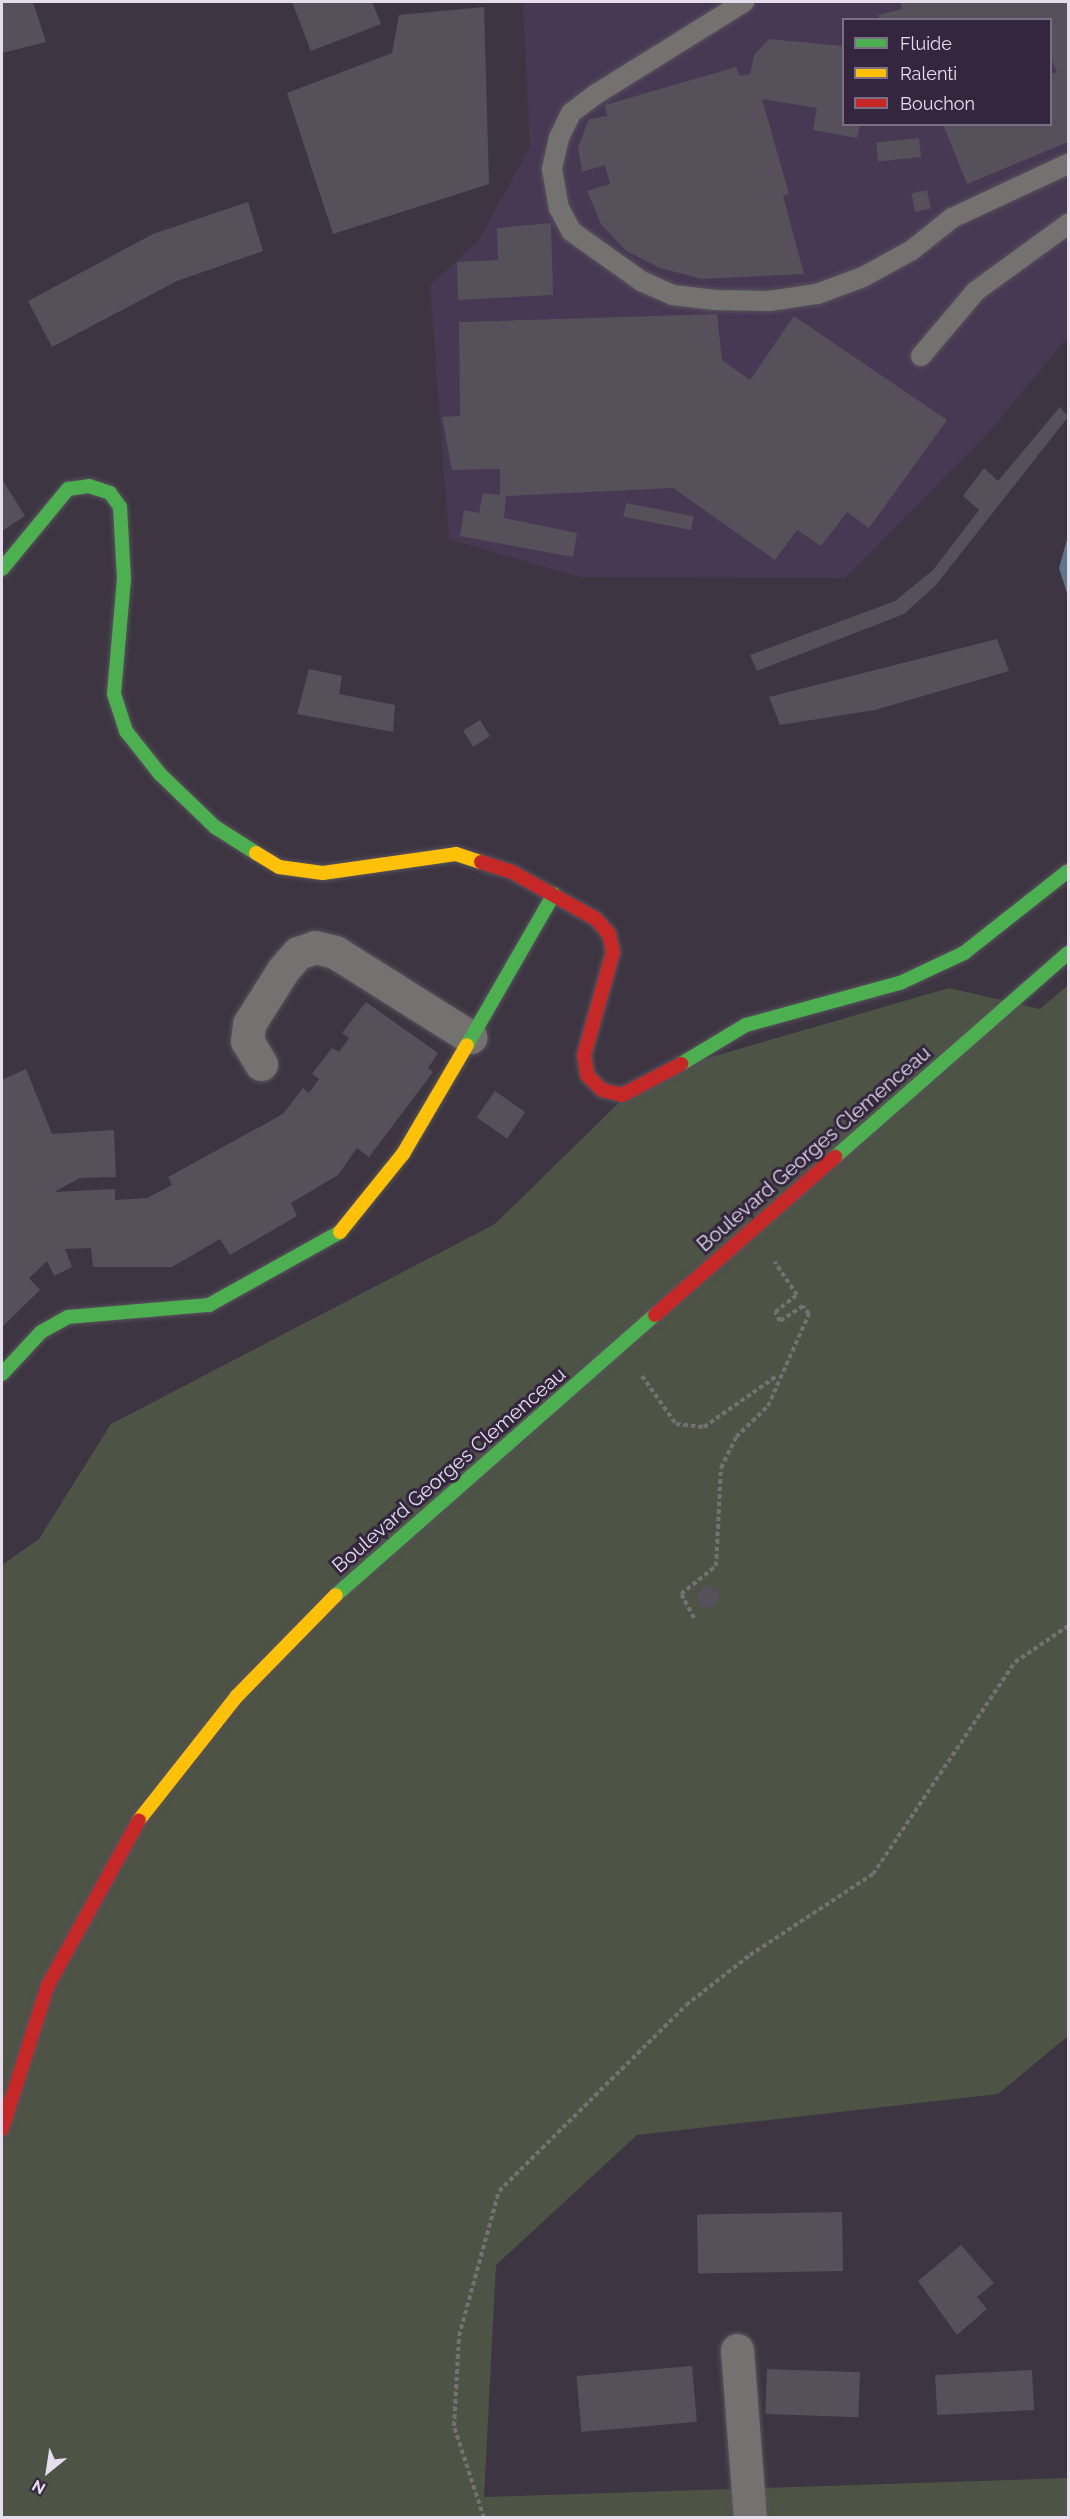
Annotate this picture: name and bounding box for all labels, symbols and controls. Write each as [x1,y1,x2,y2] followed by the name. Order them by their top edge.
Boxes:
[842,18,1052,126] legend
[900,33,952,54] text: Fluide
[900,63,957,84] text: Ralenti
[900,93,975,114] text: Bouchon
[692,1041,936,1257] street label: Boulevard Georges Clemenceau
[327,1362,571,1578] street label: Boulevard Georges Clemenceau
[18,2441,78,2501] north arrow
[29,2476,49,2498] text: N

